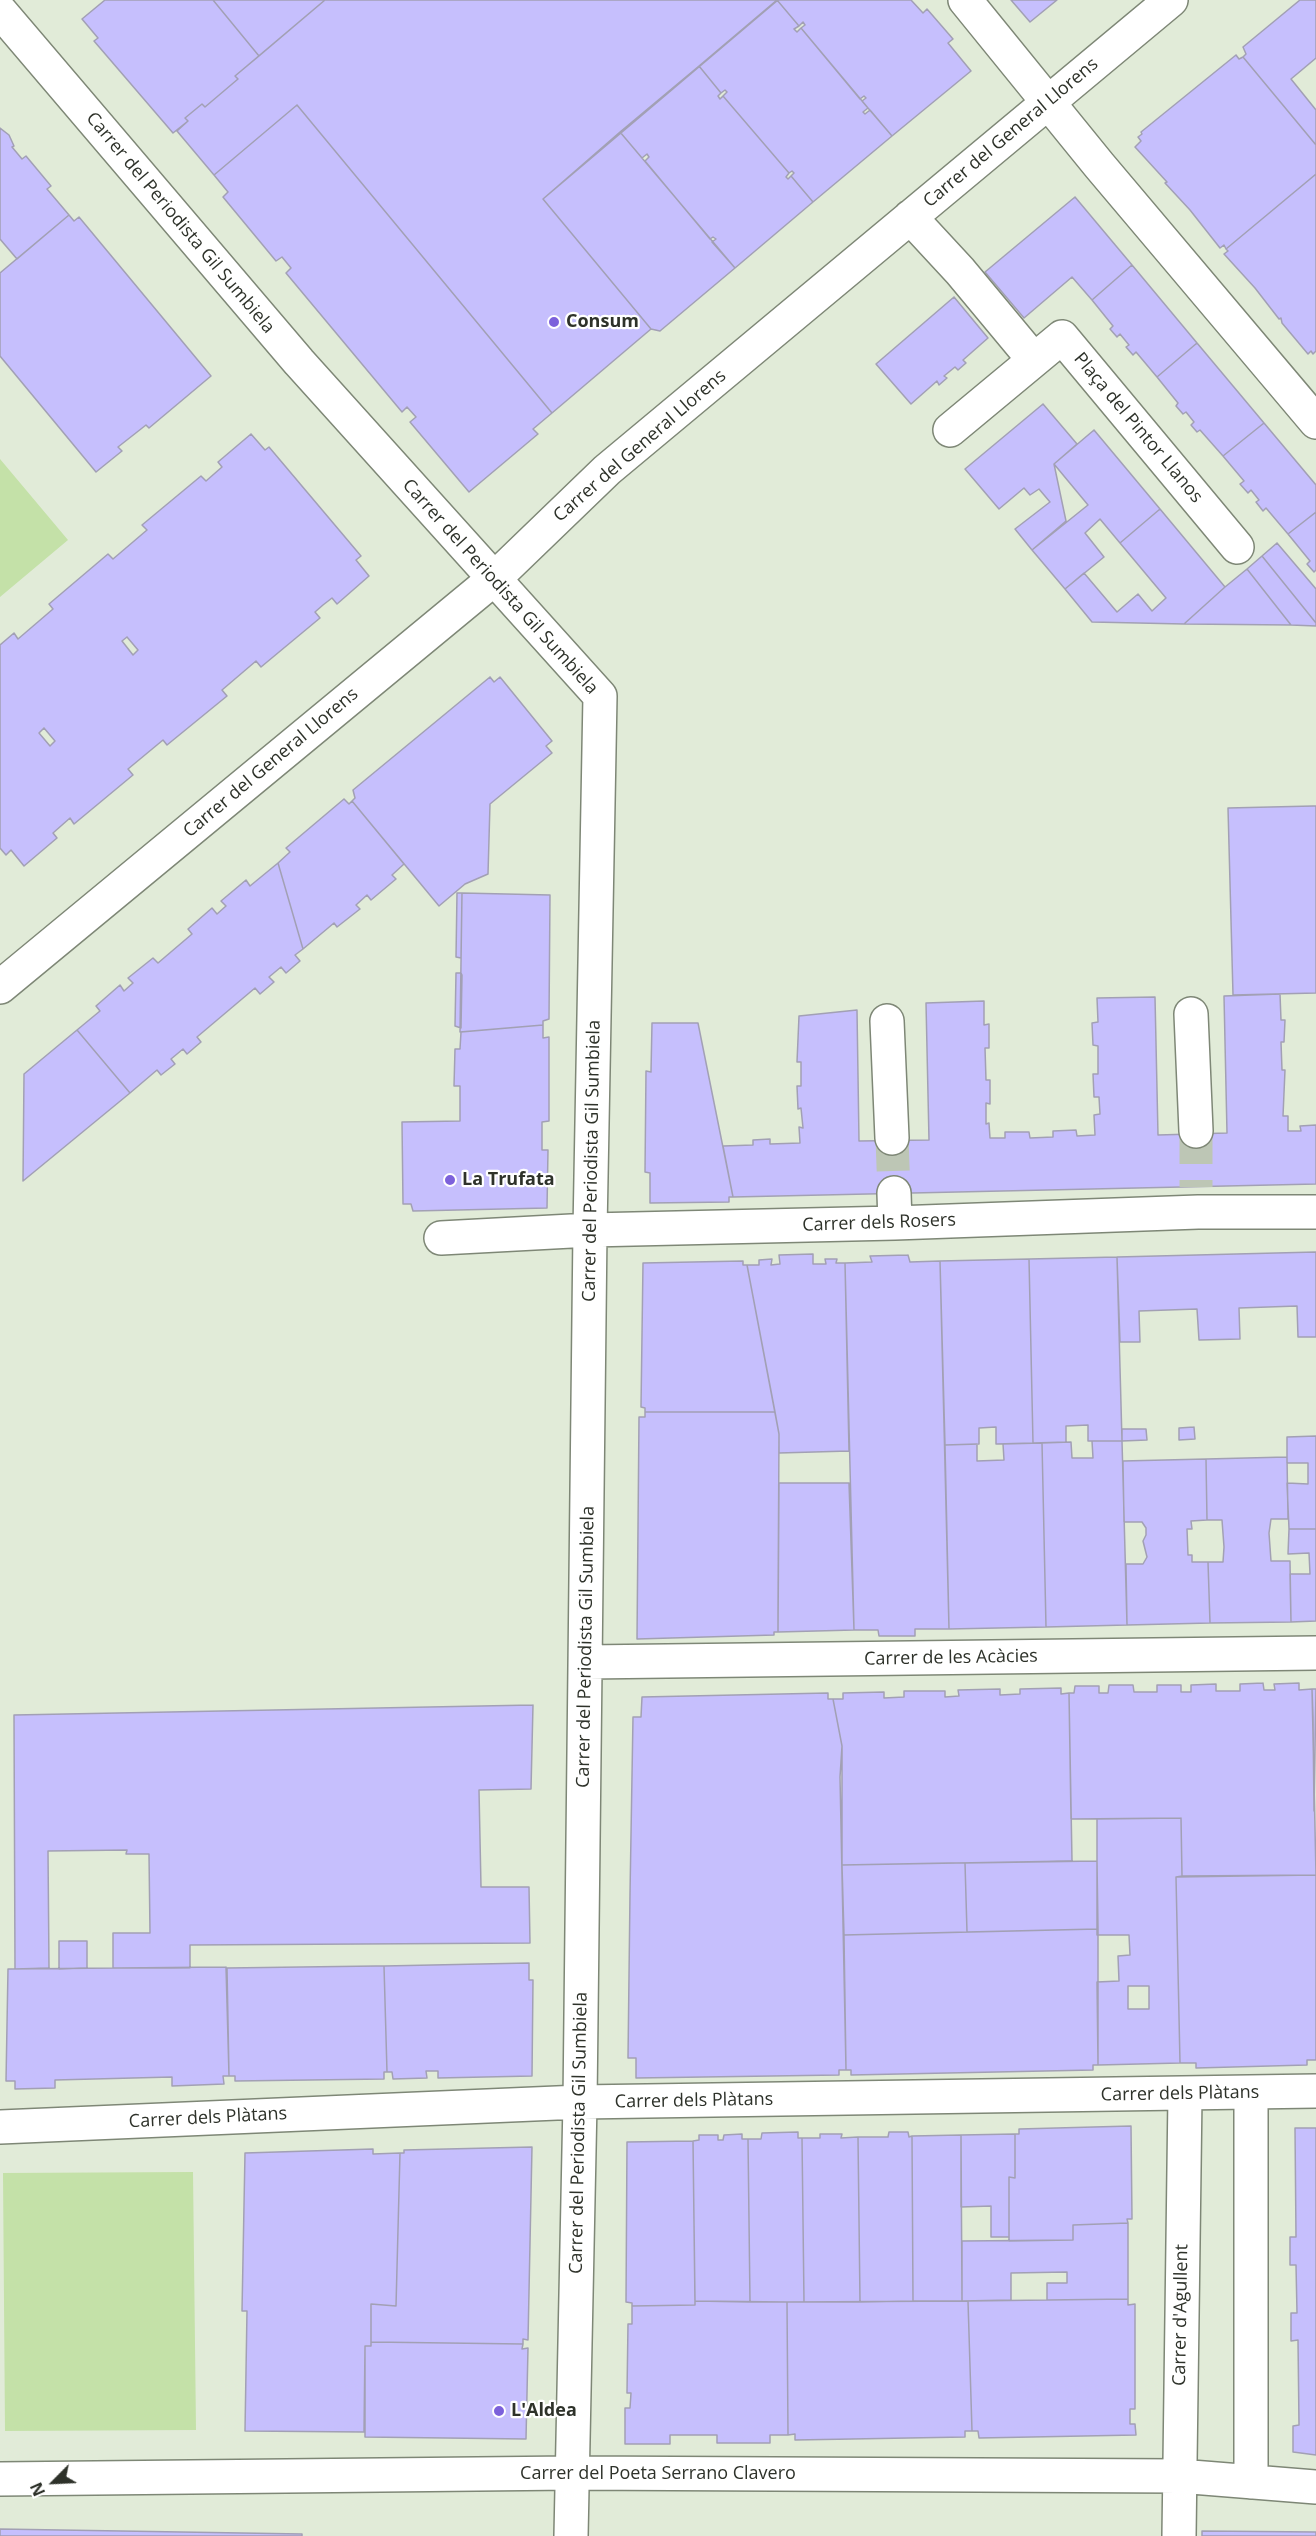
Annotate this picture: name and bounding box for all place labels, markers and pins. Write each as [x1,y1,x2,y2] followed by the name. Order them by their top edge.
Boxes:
[566,311,639,333] place label: Consum
[547,315,561,329] marker: Consum
[462,1169,555,1191] place label: La Trufata
[443,1173,457,1187] marker: La Trufata
[511,2400,577,2422] place label: L'Aldea
[492,2404,506,2418] marker: L'Aldea

